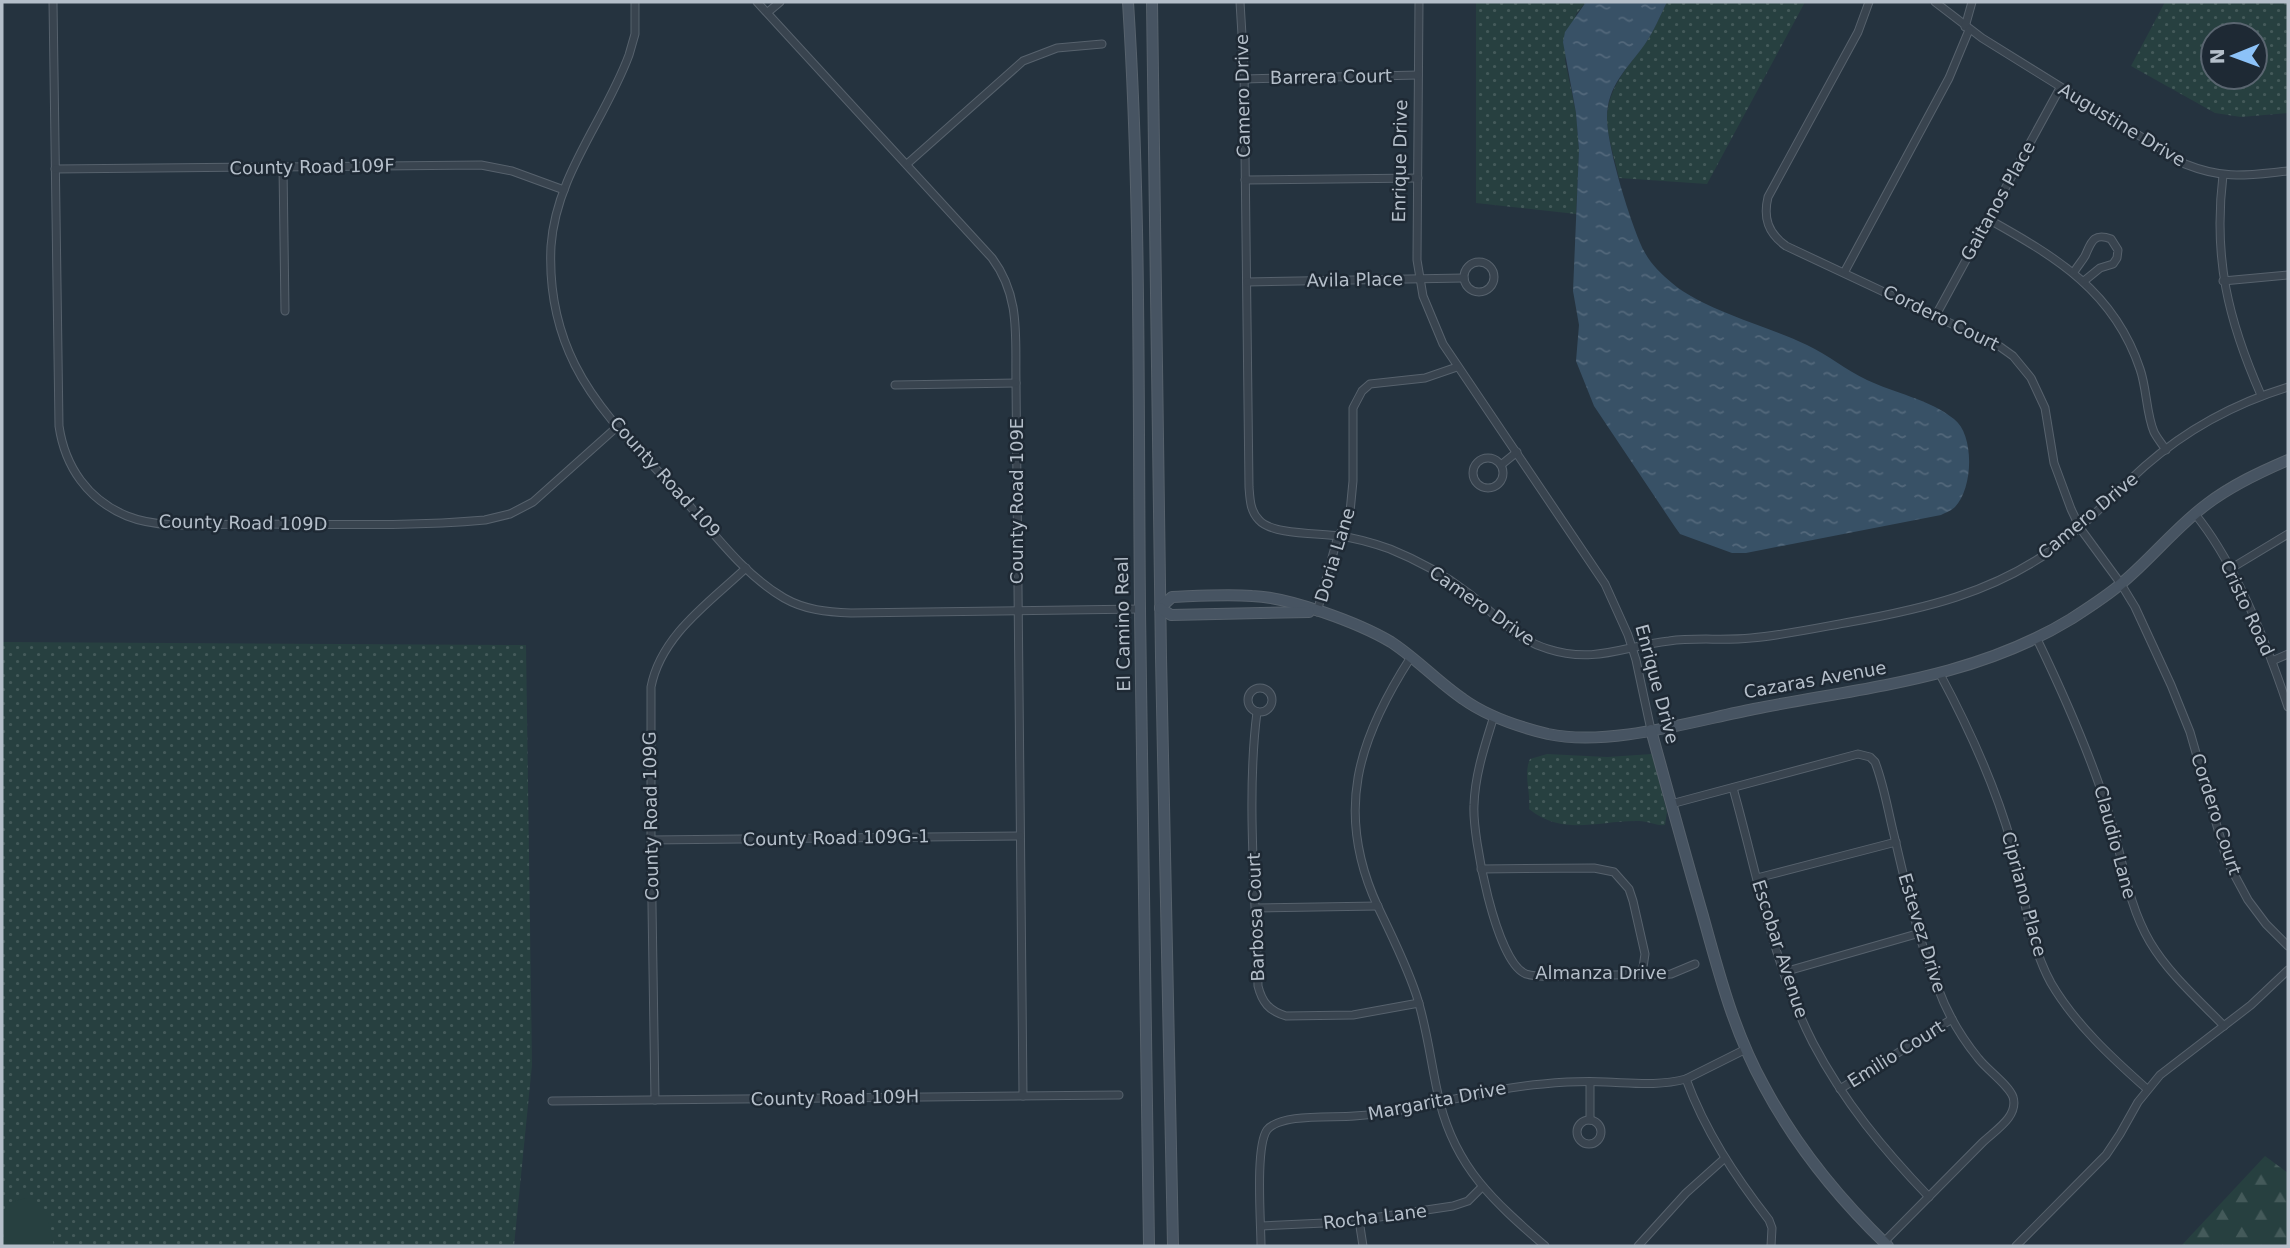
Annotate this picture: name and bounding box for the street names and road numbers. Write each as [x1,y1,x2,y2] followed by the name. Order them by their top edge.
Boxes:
[1231,34,1254,158] street label: Camero Drive
[1270,65,1392,88] street label: Barrera Court
[2055,78,2189,171] street label: Augustine Drive
[1388,99,1411,223] street label: Enrique Drive
[1956,137,2039,264] street label: Gaitanos Place
[229,155,395,178] street label: County Road 109F
[1307,268,1403,291] street label: Avila Place
[1880,280,2003,355] street label: Cordero Court
[606,412,725,541] street label: County Road 109
[1006,418,1027,584] street label: County Road 109E
[2033,468,2142,563] street label: Camero Drive
[1310,505,1359,605] street label: Doria Lane
[158,511,328,534] street label: County Road 109D
[1111,556,1134,692] street label: El Camino Real
[2216,557,2279,659] street label: Cristo Road
[1426,561,1539,650] street label: Camero Drive
[1631,622,1684,746] street label: Enrique Drive
[1742,657,1888,702] street label: Cazaras Avenue
[639,731,662,901] street label: County Road 109G
[2187,751,2246,877] street label: Cordero Court
[2090,783,2141,901] street label: Claudio Lane
[742,825,930,850] street label: County Road 109G-1
[1998,829,2051,959] street label: Cipriano Place
[1243,852,1268,982] street label: Barbosa Court
[1894,871,1951,995] street label: Estevez Drive
[1748,877,1813,1021] street label: Escobar Avenue
[1535,962,1667,983] street label: Almanza Drive
[1843,1016,1948,1092] street label: Emilio Court
[1366,1077,1508,1124] street label: Margarita Drive
[751,1086,919,1109] street label: County Road 109H
[1322,1200,1428,1233] street label: Rocha Lane

